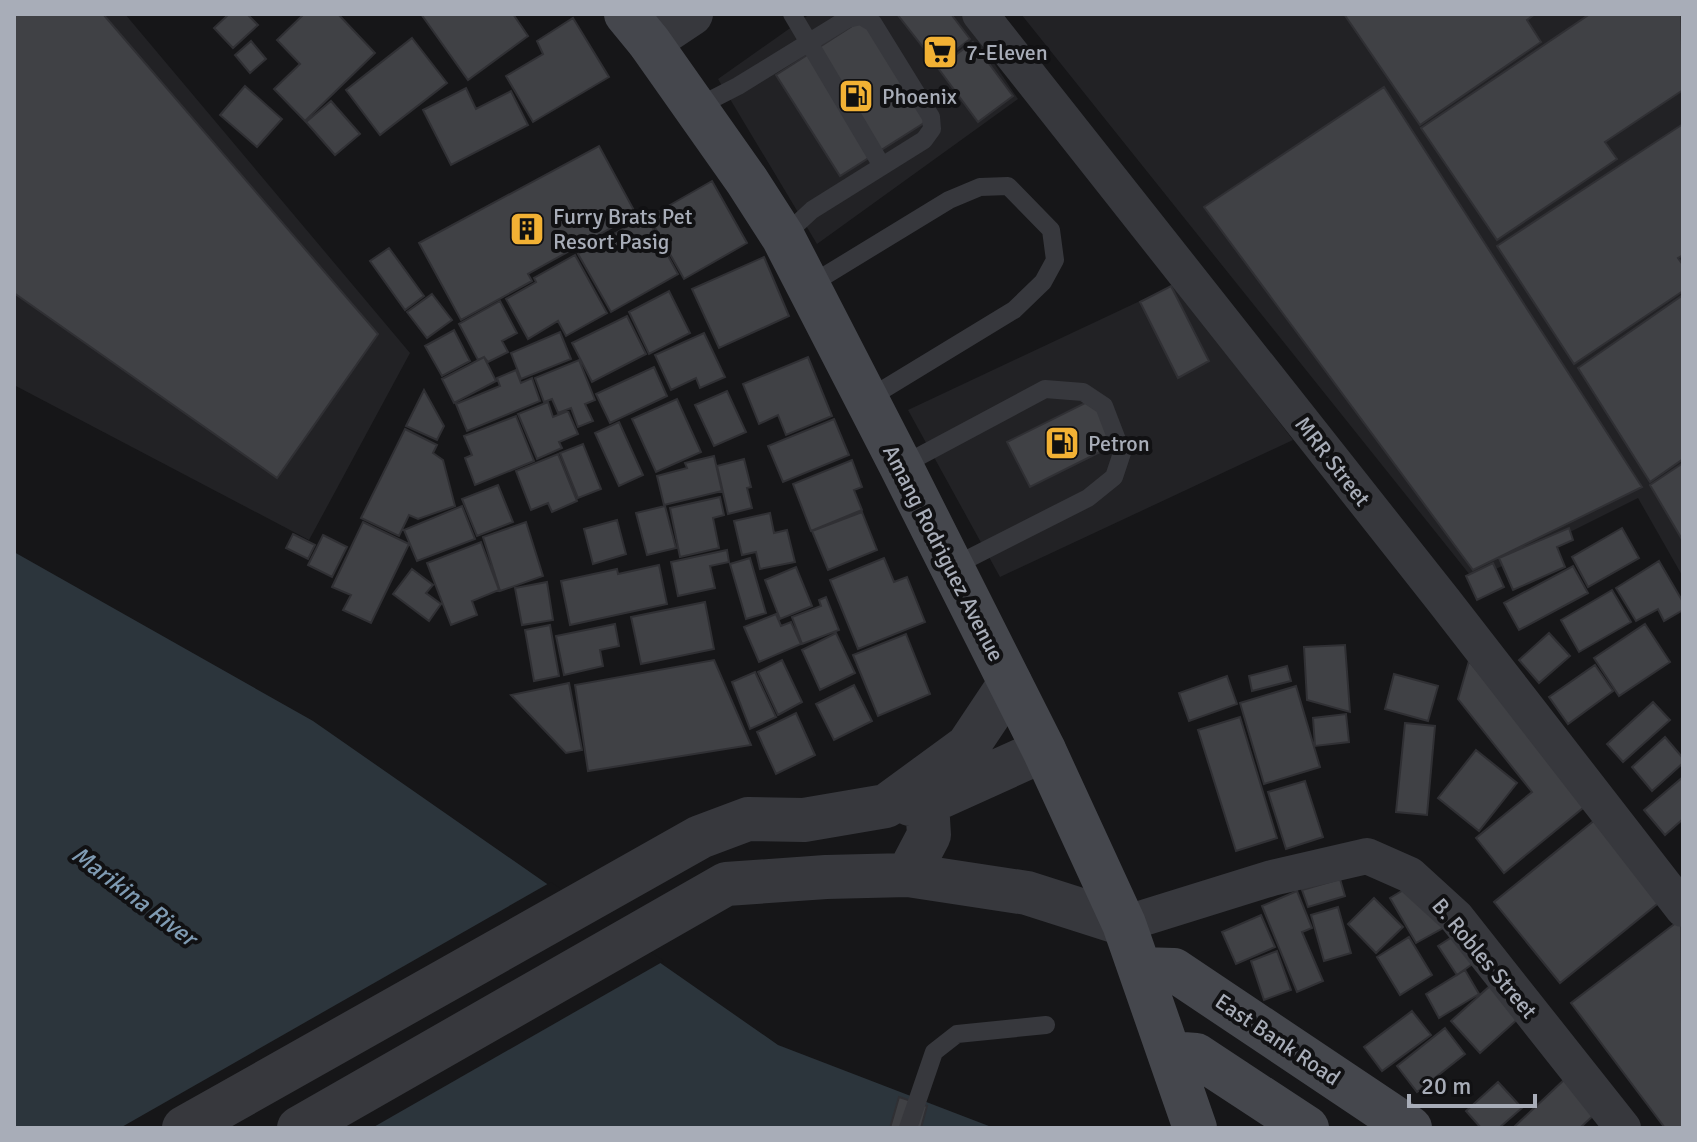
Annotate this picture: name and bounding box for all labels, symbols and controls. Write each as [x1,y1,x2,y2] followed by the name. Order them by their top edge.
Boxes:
[921,33,959,71] supermarket icon: 7-Eleven
[966,39,1048,66] place label: 7-Eleven
[837,77,875,115] fuel station icon: Phoenix
[882,83,957,110] place label: Phoenix
[553,203,693,255] place label: Furry Brats Pet Resort Pasig
[508,210,546,248] building icon: Furry Brats Pet Resort Pasig
[1289,411,1376,512] street label: MRR Street
[1043,424,1081,462] fuel station icon: Petron
[1088,430,1150,457] place label: Petron
[877,441,1010,666] street label: Amang Rodriguez Avenue
[66,839,205,955] water label: Marikina River
[1426,893,1543,1024] street label: B. Robles Street
[1210,988,1345,1091] street label: East Bank Road
[1409,1058,1535,1108] scale bar
[1421,1071,1471,1101] text: 20 m

